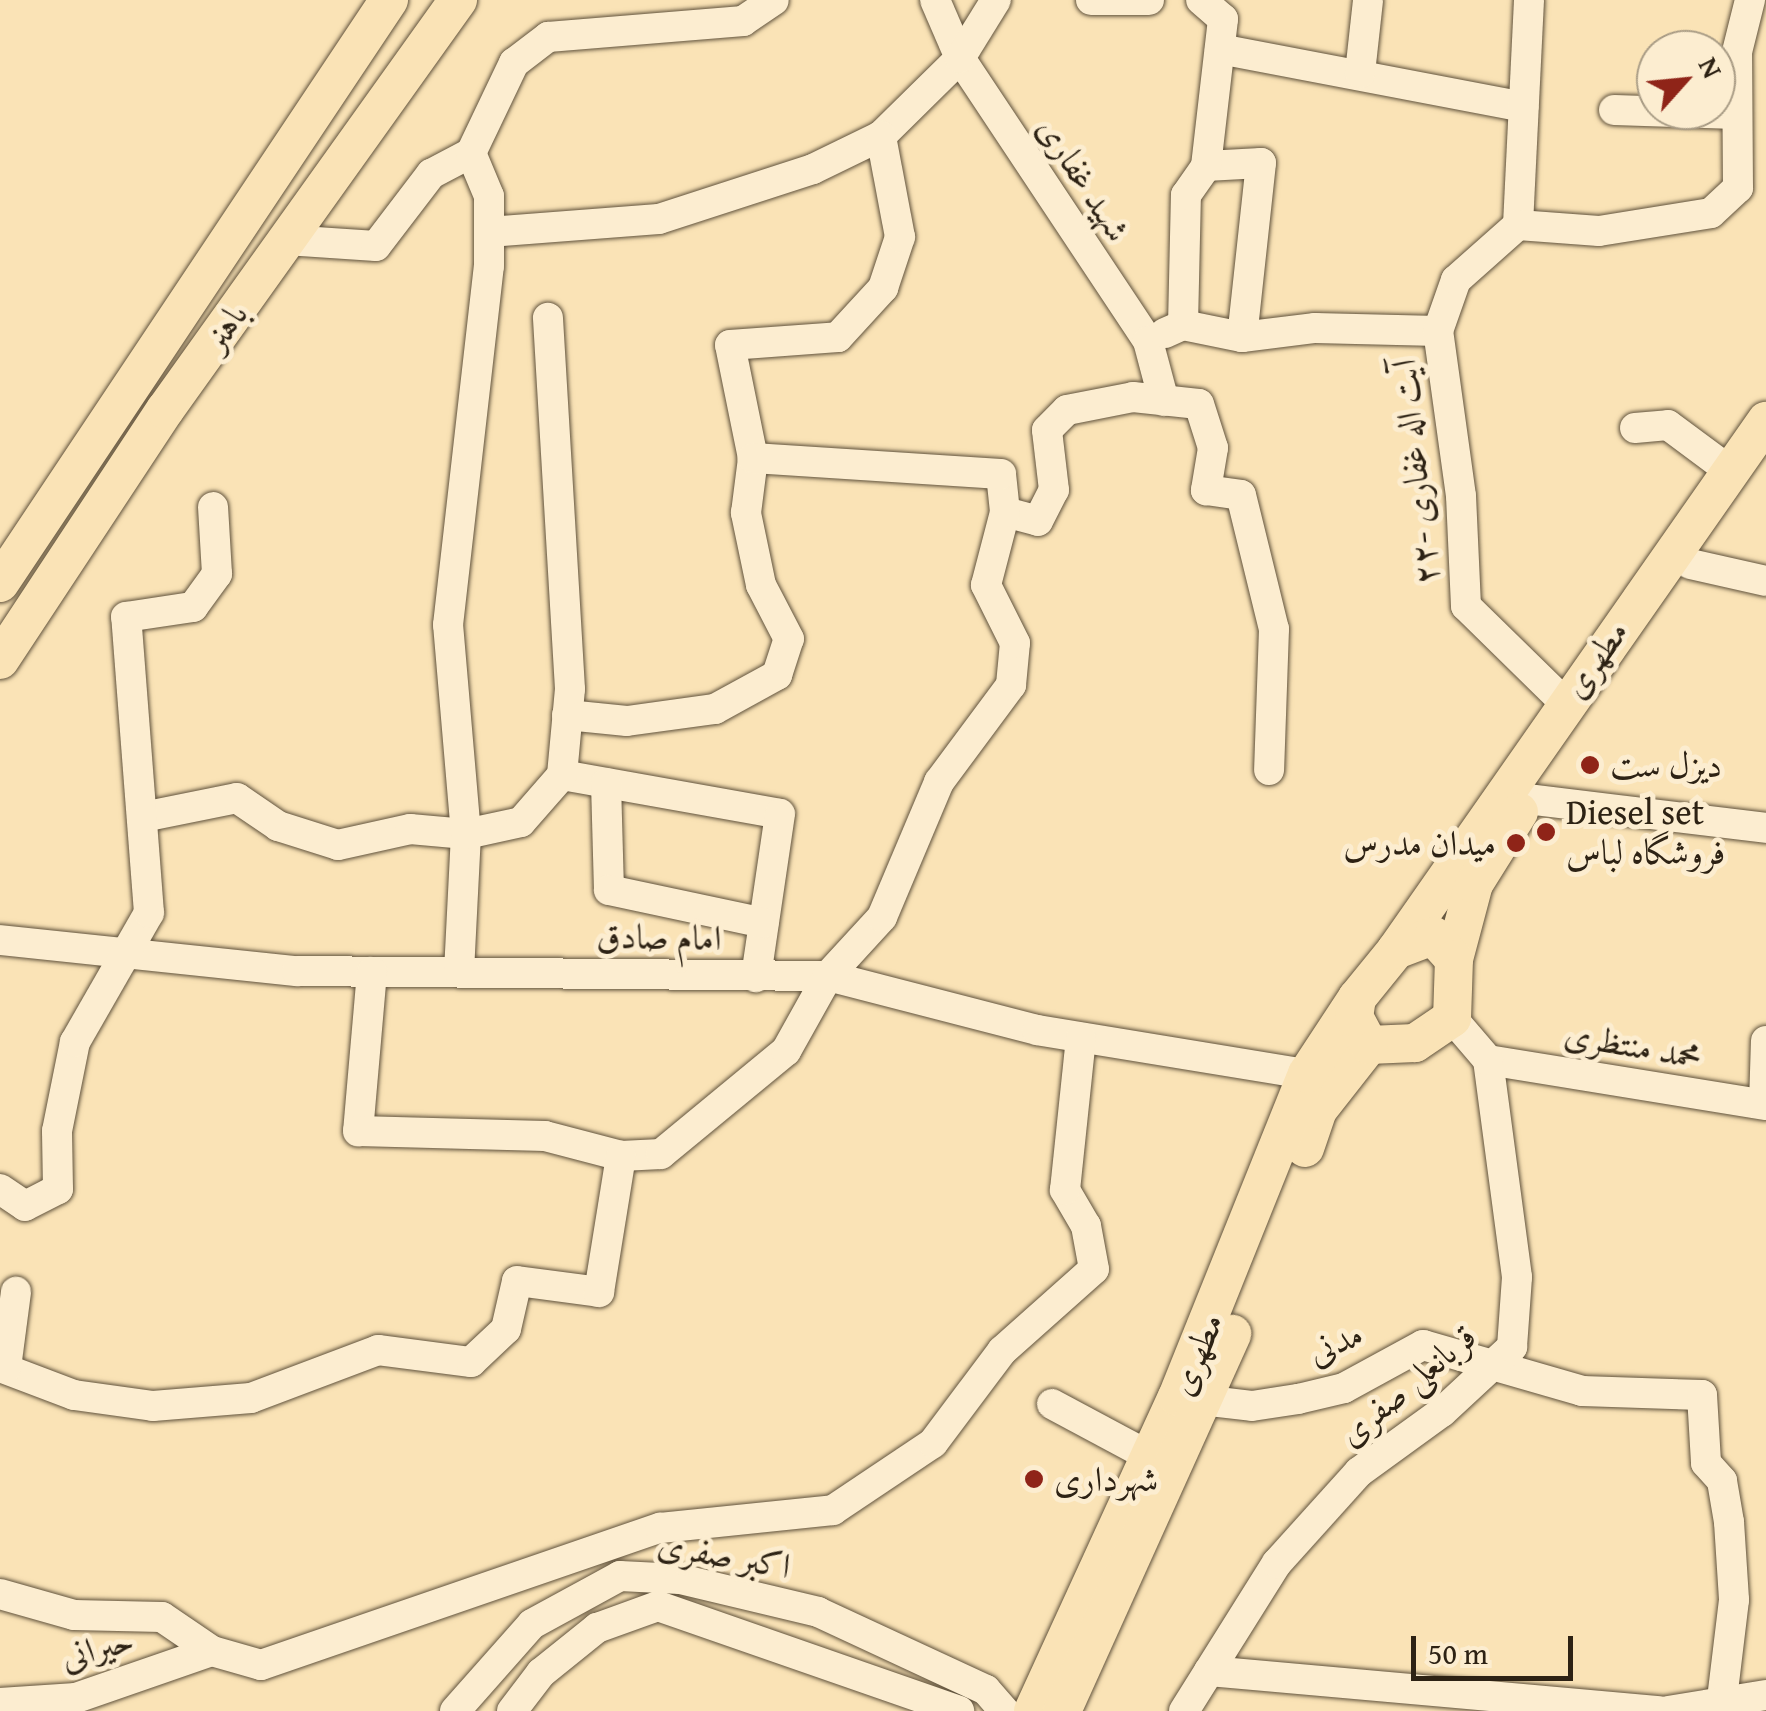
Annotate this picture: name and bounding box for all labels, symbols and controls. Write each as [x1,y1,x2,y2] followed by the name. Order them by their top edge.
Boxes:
[1636,30,1736,130] north arrow
[1689,49,1734,85] text: N
[1028,109,1140,249] street label: شهید غفاری
[194,295,256,359] street label: باهنر
[1382,357,1448,587] street label: ۲۲- آیت اله غفاری
[1553,612,1637,706] street label: مطهری
[1610,744,1722,786] place label: دیزل ست
[1579,754,1601,776] marker: دیزل ست
[1566,791,1725,873] place label: Diesel set فروشگاه لباس
[1535,821,1557,843] marker: Diesel set فروشگاه لباس
[1343,822,1496,864] place label: میدان مدرس
[1505,832,1527,854] marker: میدان مدرس
[596,915,722,959] street label: امام صادق
[1561,1012,1705,1078] street label: محمد منتظری
[1160,1307,1232,1401] street label: مطهری
[1301,1312,1369,1374] street label: مدنی
[1330,1315,1484,1455] street label: قربانعلی صفری
[1054,1458,1158,1500] place label: شهرداری
[1023,1468,1045,1490] marker: شهرداری
[654,1523,794,1587] street label: اکبر صفری
[1416,1616,1578,1678] scale bar
[56,1618,138,1678] street label: حیرانی
[1428,1631,1488,1675] text: 50 m

